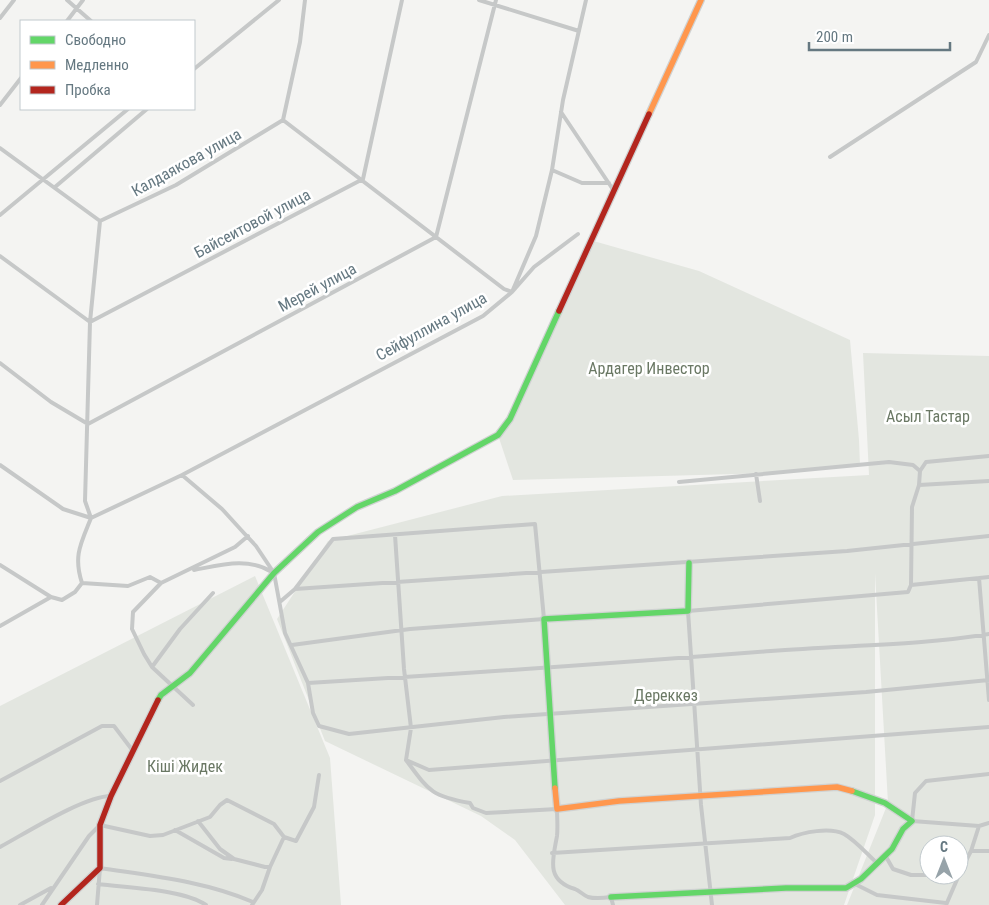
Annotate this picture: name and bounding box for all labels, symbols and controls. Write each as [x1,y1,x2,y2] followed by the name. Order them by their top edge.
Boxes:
[20,20,195,110] legend
[809,20,950,52] scale bar
[816,28,853,46] text: 200 m
[65,31,126,49] text: Свободно
[65,56,129,74] text: Медленно
[65,81,111,99] text: Пробка
[128,124,244,200] street label: Калдаякова улица
[191,185,314,262] street label: Байсеитовой улица
[275,259,359,316] street label: Мерей улица
[373,288,490,365] street label: Сейфуллина улица
[588,359,710,378] park label: Ардагер Инвестор
[886,407,970,426] park label: Асыл Тастар
[634,686,698,705] park label: Дереккөз
[147,757,223,776] park label: Кіші Жидек
[919,835,969,885] north arrow
[940,839,948,855] text: С

